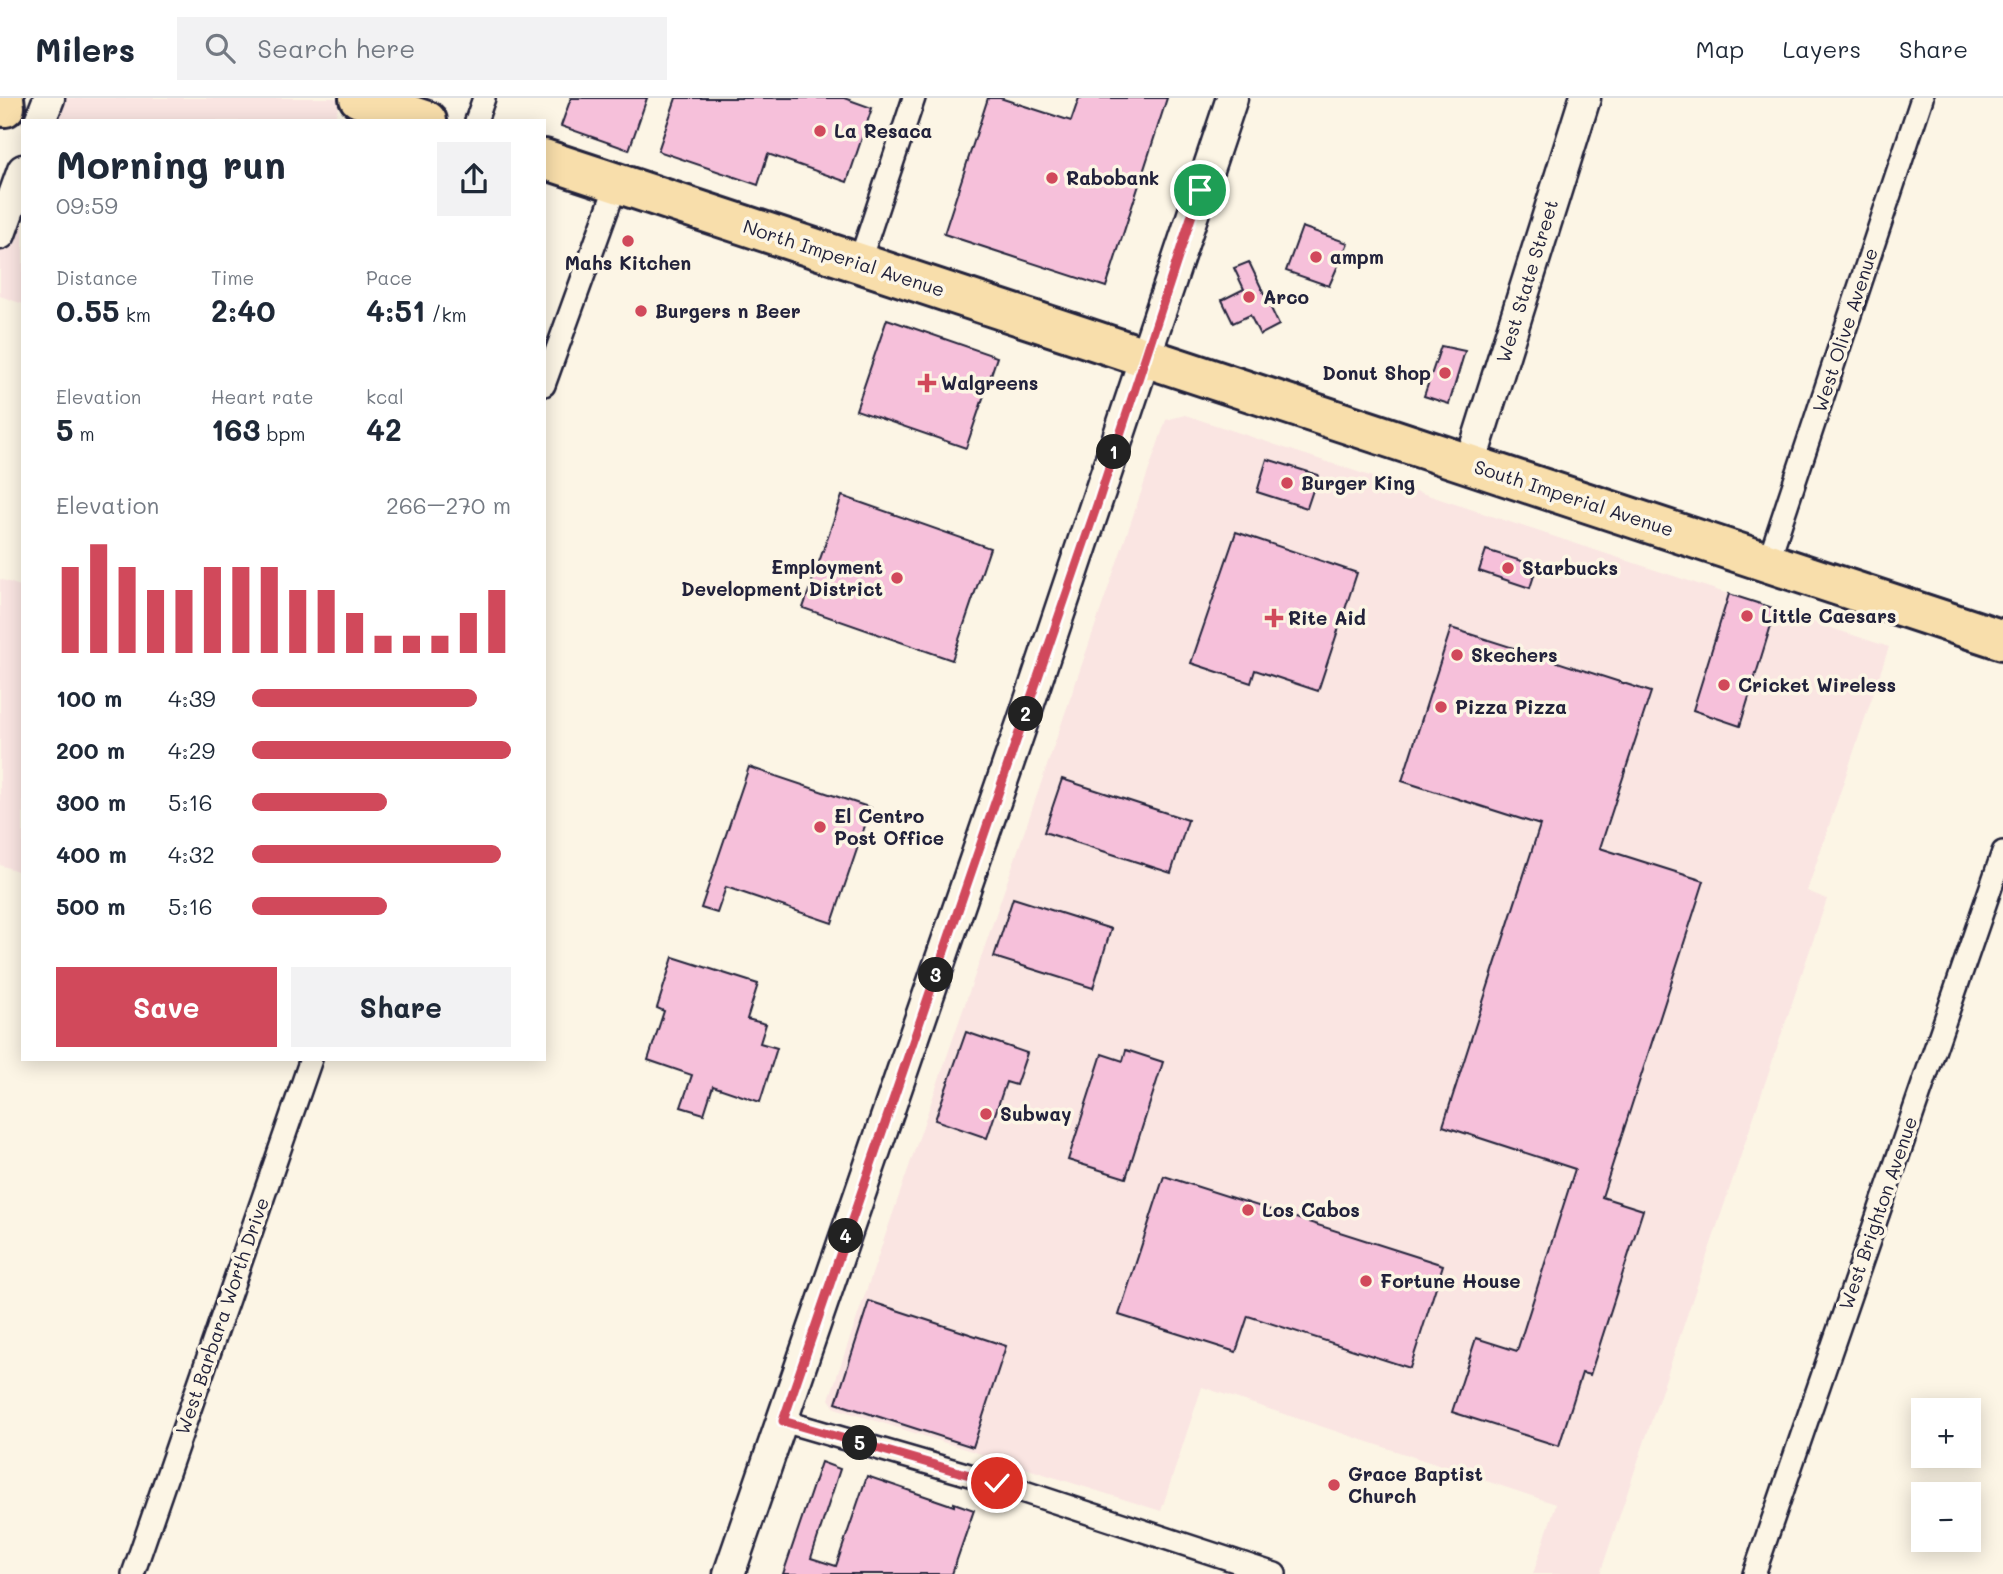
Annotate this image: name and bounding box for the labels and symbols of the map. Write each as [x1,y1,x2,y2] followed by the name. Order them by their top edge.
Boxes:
[834,118,932,143] place label: La Resaca
[812,123,828,139] marker: La Resaca
[1170,160,1230,220] pin
[1066,165,1159,190] place label: Rabobank
[1044,170,1060,186] marker: Rabobank
[1490,196,1563,366] street label: West State Street
[740,213,948,302] street label: North Imperial Avenue
[620,233,636,249] marker: Mahs Kitchen
[1330,244,1384,269] place label: ampm
[1806,244,1883,415] street label: West Olive Avenue
[1308,249,1324,265] marker: ampm
[565,250,691,275] place label: Mahs Kitchen
[1263,284,1309,309] place label: Arco
[1241,289,1257,305] marker: Arco
[655,298,801,323] place label: Burgers n Beer
[633,303,649,319] marker: Burgers n Beer
[1322,360,1431,385] place label: Donut Shop
[1437,365,1453,381] marker: Donut Shop
[941,370,1038,395] place label: Walgreens
[919,375,935,391] marker: Walgreens
[1096,434,1132,470] pin: 1
[1471,453,1677,542] street label: South Imperial Avenue
[1301,470,1415,495] place label: Burger King
[1279,475,1295,491] marker: Burger King
[681,554,883,601] place label: Employment Development District
[1522,555,1618,580] place label: Starbucks
[1500,560,1516,576] marker: Starbucks
[889,570,905,586] marker: Employment Development District
[1761,603,1896,628] place label: Little Caesars
[1288,605,1366,630] place label: Rite Aid
[1739,608,1755,624] marker: Little Caesars
[1266,610,1282,626] marker: Rite Aid
[1471,642,1558,667] place label: Skechers
[1449,647,1465,663] marker: Skechers
[1738,672,1896,697] place label: Cricket Wireless
[1716,677,1732,693] marker: Cricket Wireless
[1455,694,1567,719] place label: Pizza Pizza
[1009,696,1044,732] pin: 2
[1433,699,1449,715] marker: Pizza Pizza
[834,803,944,850] place label: El Centro Post Office
[812,819,828,835] marker: El Centro Post Office
[918,958,954,992] pin: 3
[1000,1101,1071,1126] place label: Subway
[978,1106,994,1122] marker: Subway
[1833,1113,1922,1313] street label: West Brighton Avenue
[169,1194,274,1438] street label: West Barbara Worth Drive
[1262,1197,1360,1222] place label: Los Cabos
[1240,1202,1256,1218] marker: Los Cabos
[828,1218,864,1254] pin: 4
[1380,1268,1521,1293] place label: Fortune House
[1358,1273,1374,1289] marker: Fortune House
[842,1426,878,1460] pin: 5
[967,1453,1027,1513] pin
[1348,1461,1483,1508] place label: Grace Baptist Church
[1326,1477,1342,1493] marker: Grace Baptist Church

